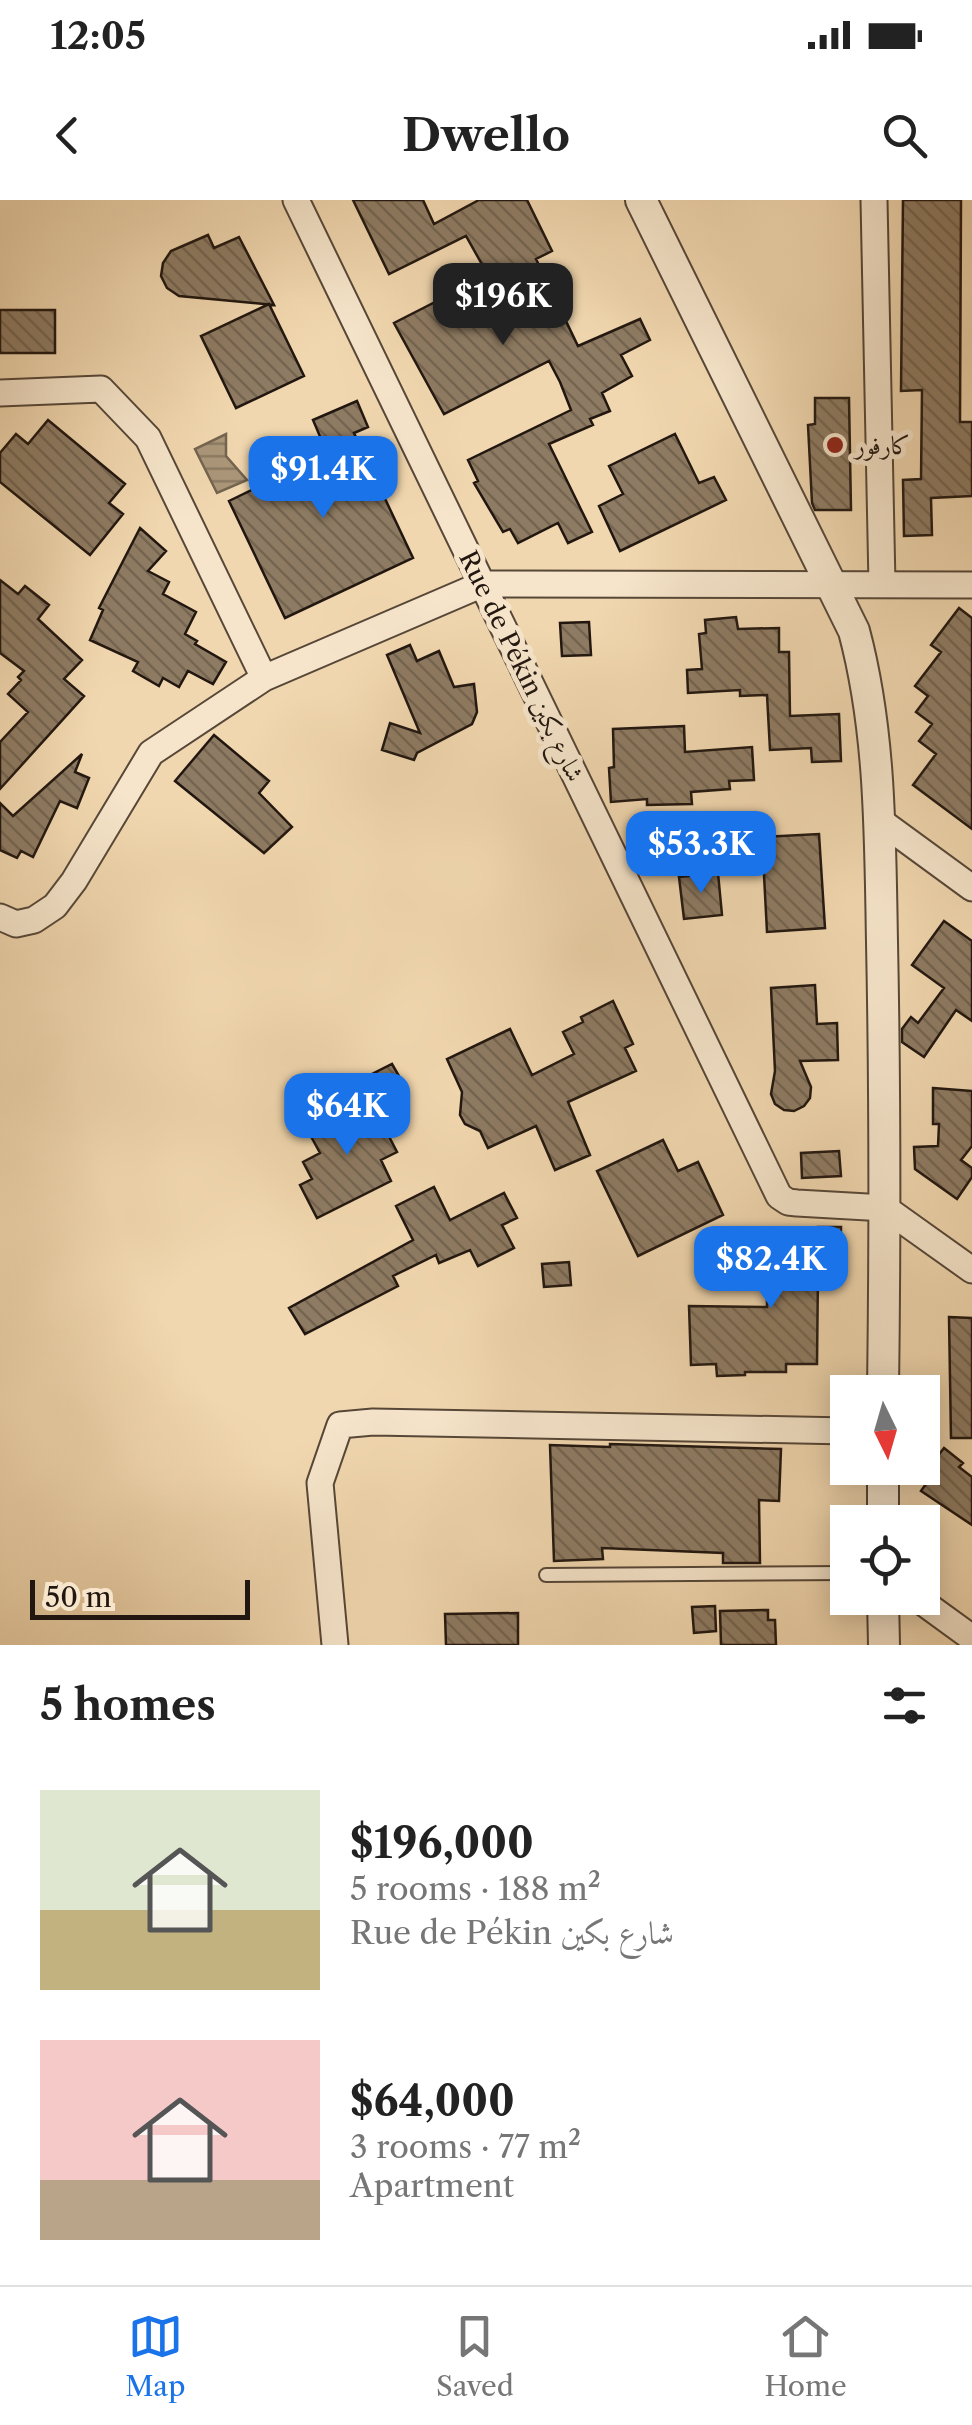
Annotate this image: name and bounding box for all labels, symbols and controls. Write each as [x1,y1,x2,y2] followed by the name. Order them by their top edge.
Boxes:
[50,12,146,59] text: 12:05
[402,107,570,163] text: Dwello
[40,108,95,163] icon: back
[877,108,932,163] icon: search
[433,263,573,348] pin: $196K
[455,276,551,315] text: $196K
[852,430,910,461] place label: كارفور
[824,434,846,456] marker: كارفور
[242,436,404,521] pin: $91.4K
[271,449,375,488] text: $91.4K
[447,546,591,789] street label: Rue de Pékin شارع بكين
[620,811,782,896] pin: $53.3K
[648,824,754,863] text: $53.3K
[288,1073,406,1158] pin: $64K
[306,1086,388,1125] text: $64K
[690,1226,852,1311] pin: $82.4K
[716,1239,826,1278] text: $82.4K
[830,1375,940,1485] north arrow
[830,1375,940,1615] map controls
[830,1505,940,1615] button: locate
[30,1575,250,1620] scale bar
[45,1580,112,1614] text: 50 m
[877,1678,932,1733] icon: filters
[40,1679,216,1731] text: 5 homes
[350,1817,534,1869] text: $196,000
[120,1830,240,1950] icon: home
[350,1869,601,1908] text: 5 rooms · 188 m²
[350,1913,674,1952] text: Rue de Pékin شارع بكين
[350,2075,515,2127] text: $64,000
[120,2080,240,2200] icon: home
[350,2127,581,2166] text: 3 rooms · 77 m²
[350,2166,514,2205] text: Apartment
[125,2309,185,2403] tab: Map
[436,2309,514,2403] tab: Saved
[764,2309,847,2403] tab: Home

